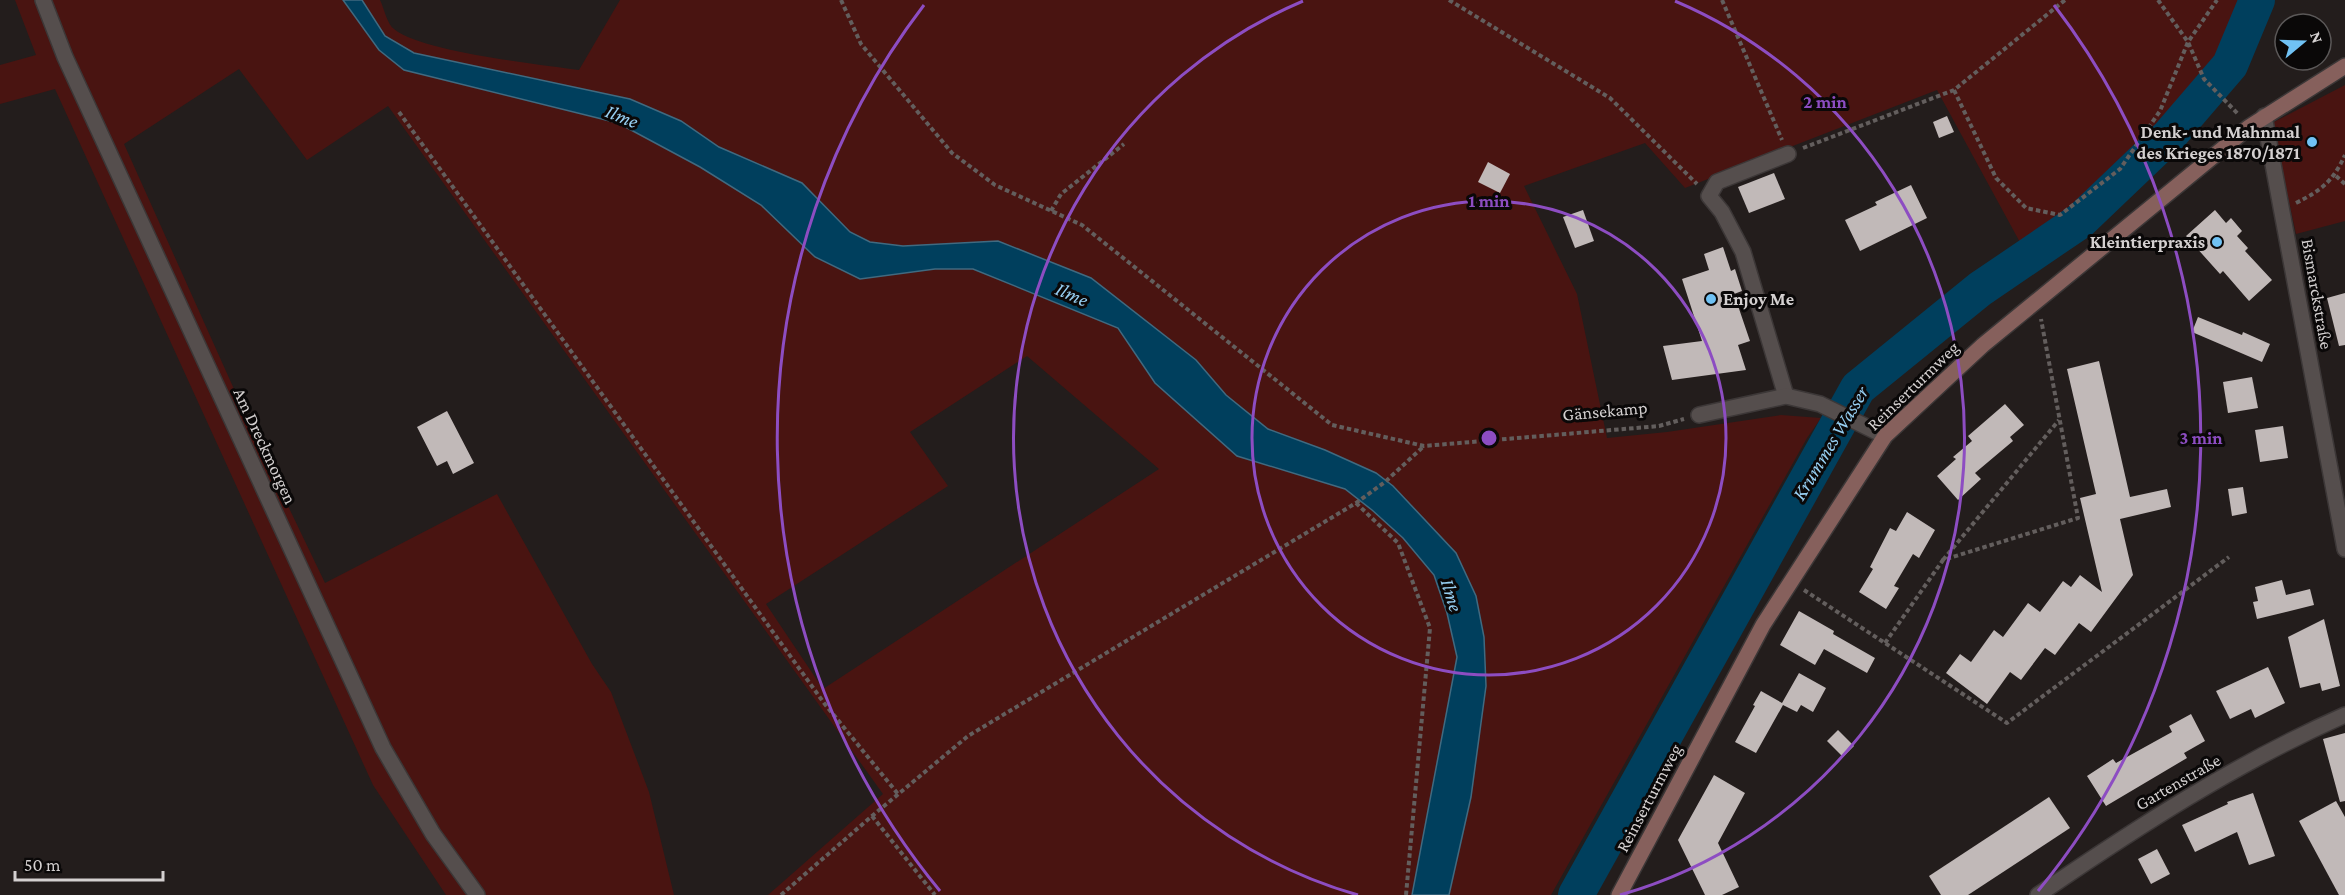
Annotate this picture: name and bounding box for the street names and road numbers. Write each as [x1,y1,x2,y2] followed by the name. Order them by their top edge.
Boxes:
[2297,237,2337,351] street label: Bismarckstraße
[1863,337,1963,435] street label: Reinserturmweg
[229,385,301,507] street label: Am Dreckmorgen
[1562,397,1648,425] street label: Gänsekamp
[1612,740,1686,855] street label: Reinserturmweg
[2132,750,2224,814] street label: Gartenstraße

